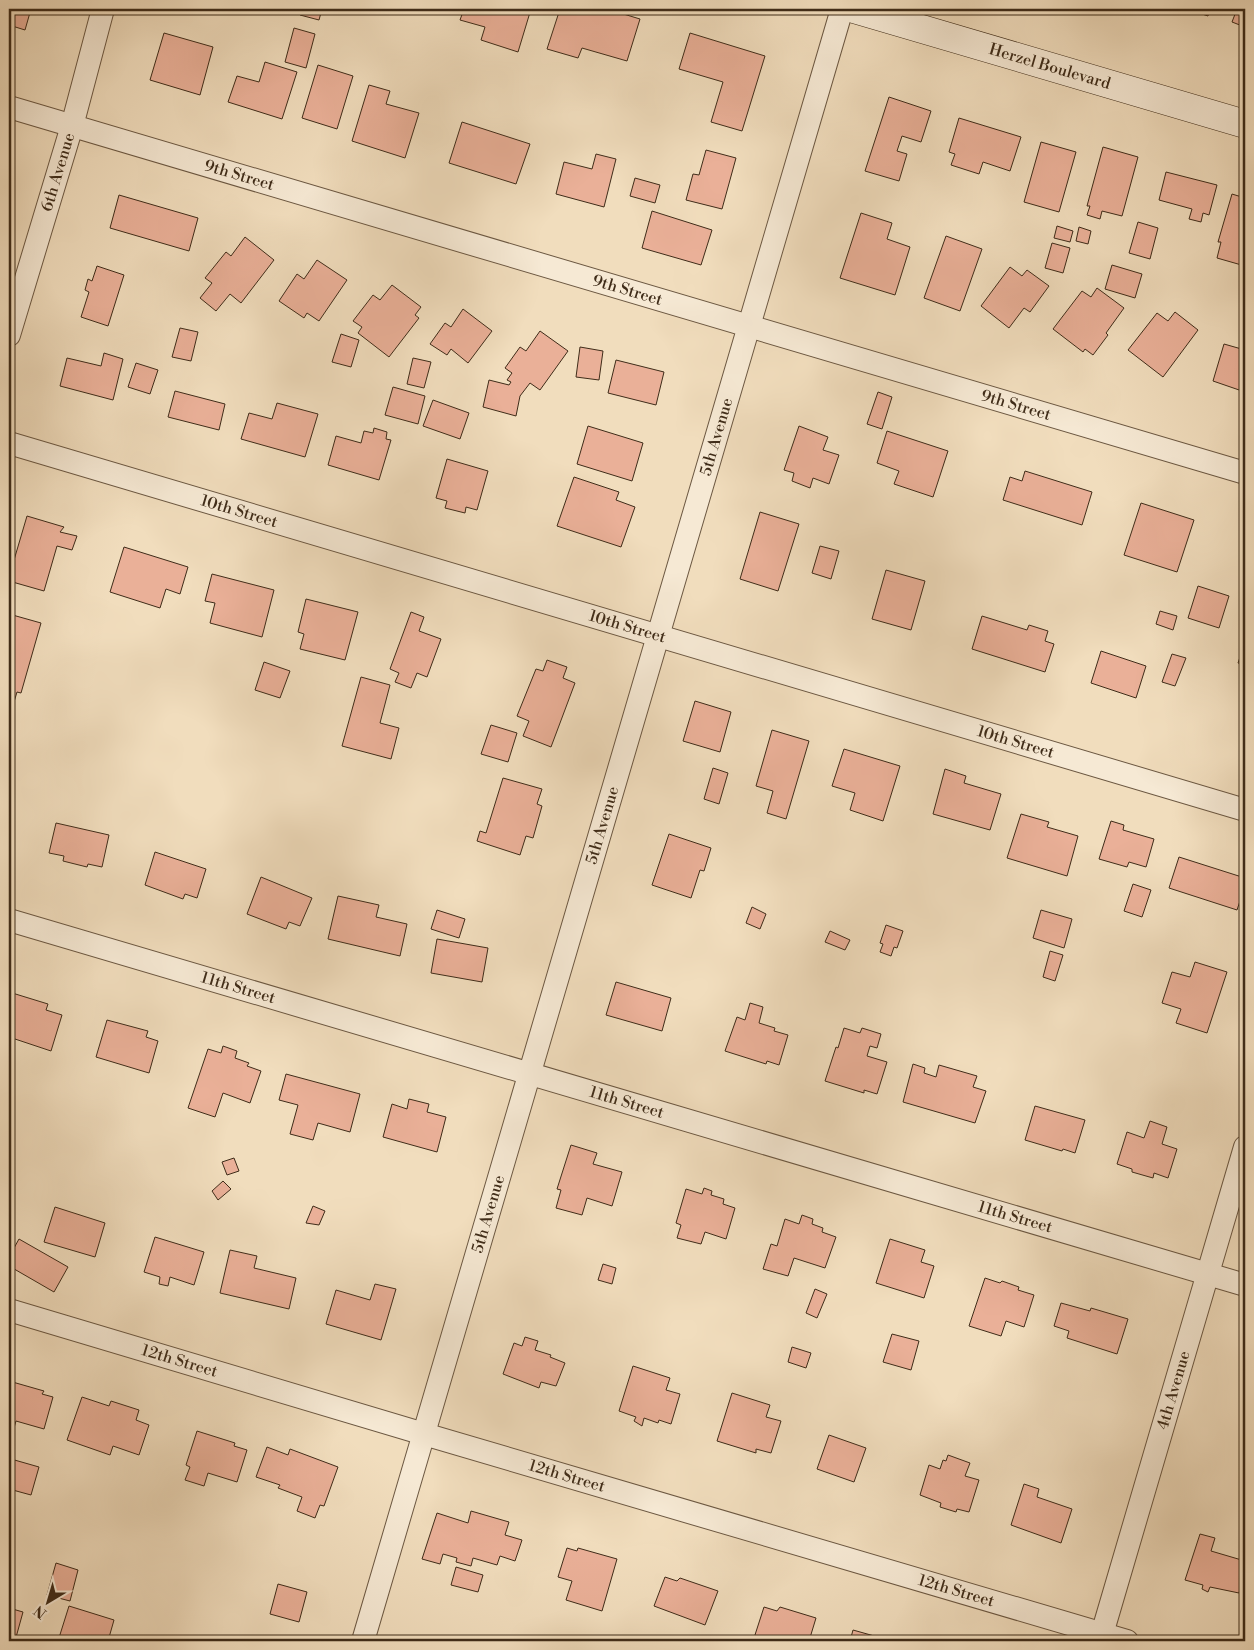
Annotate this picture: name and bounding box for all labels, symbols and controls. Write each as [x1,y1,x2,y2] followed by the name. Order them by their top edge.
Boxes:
[987,39,1113,94] street label: Herzel Boulevard
[37,130,79,214] street label: 6th Avenue
[202,155,277,195] street label: 9th Street
[590,270,665,310] street label: 9th Street
[978,385,1053,425] street label: 9th Street
[696,395,737,478] street label: 5th Avenue
[198,490,280,532] street label: 10th Street
[587,606,668,648] street label: 10th Street
[975,721,1057,763] street label: 10th Street
[581,784,623,867] street label: 5th Avenue
[199,967,278,1008] street label: 11th Street
[587,1082,666,1123] street label: 11th Street
[467,1173,509,1255] street label: 5th Avenue
[976,1197,1055,1238] street label: 11th Street
[139,1340,220,1382] street label: 12th Street
[1153,1349,1195,1432] street label: 4th Avenue
[526,1455,608,1497] street label: 12th Street
[916,1570,997,1612] street label: 12th Street
[22,1578,72,1628] north arrow
[31,1601,51,1622] text: N

